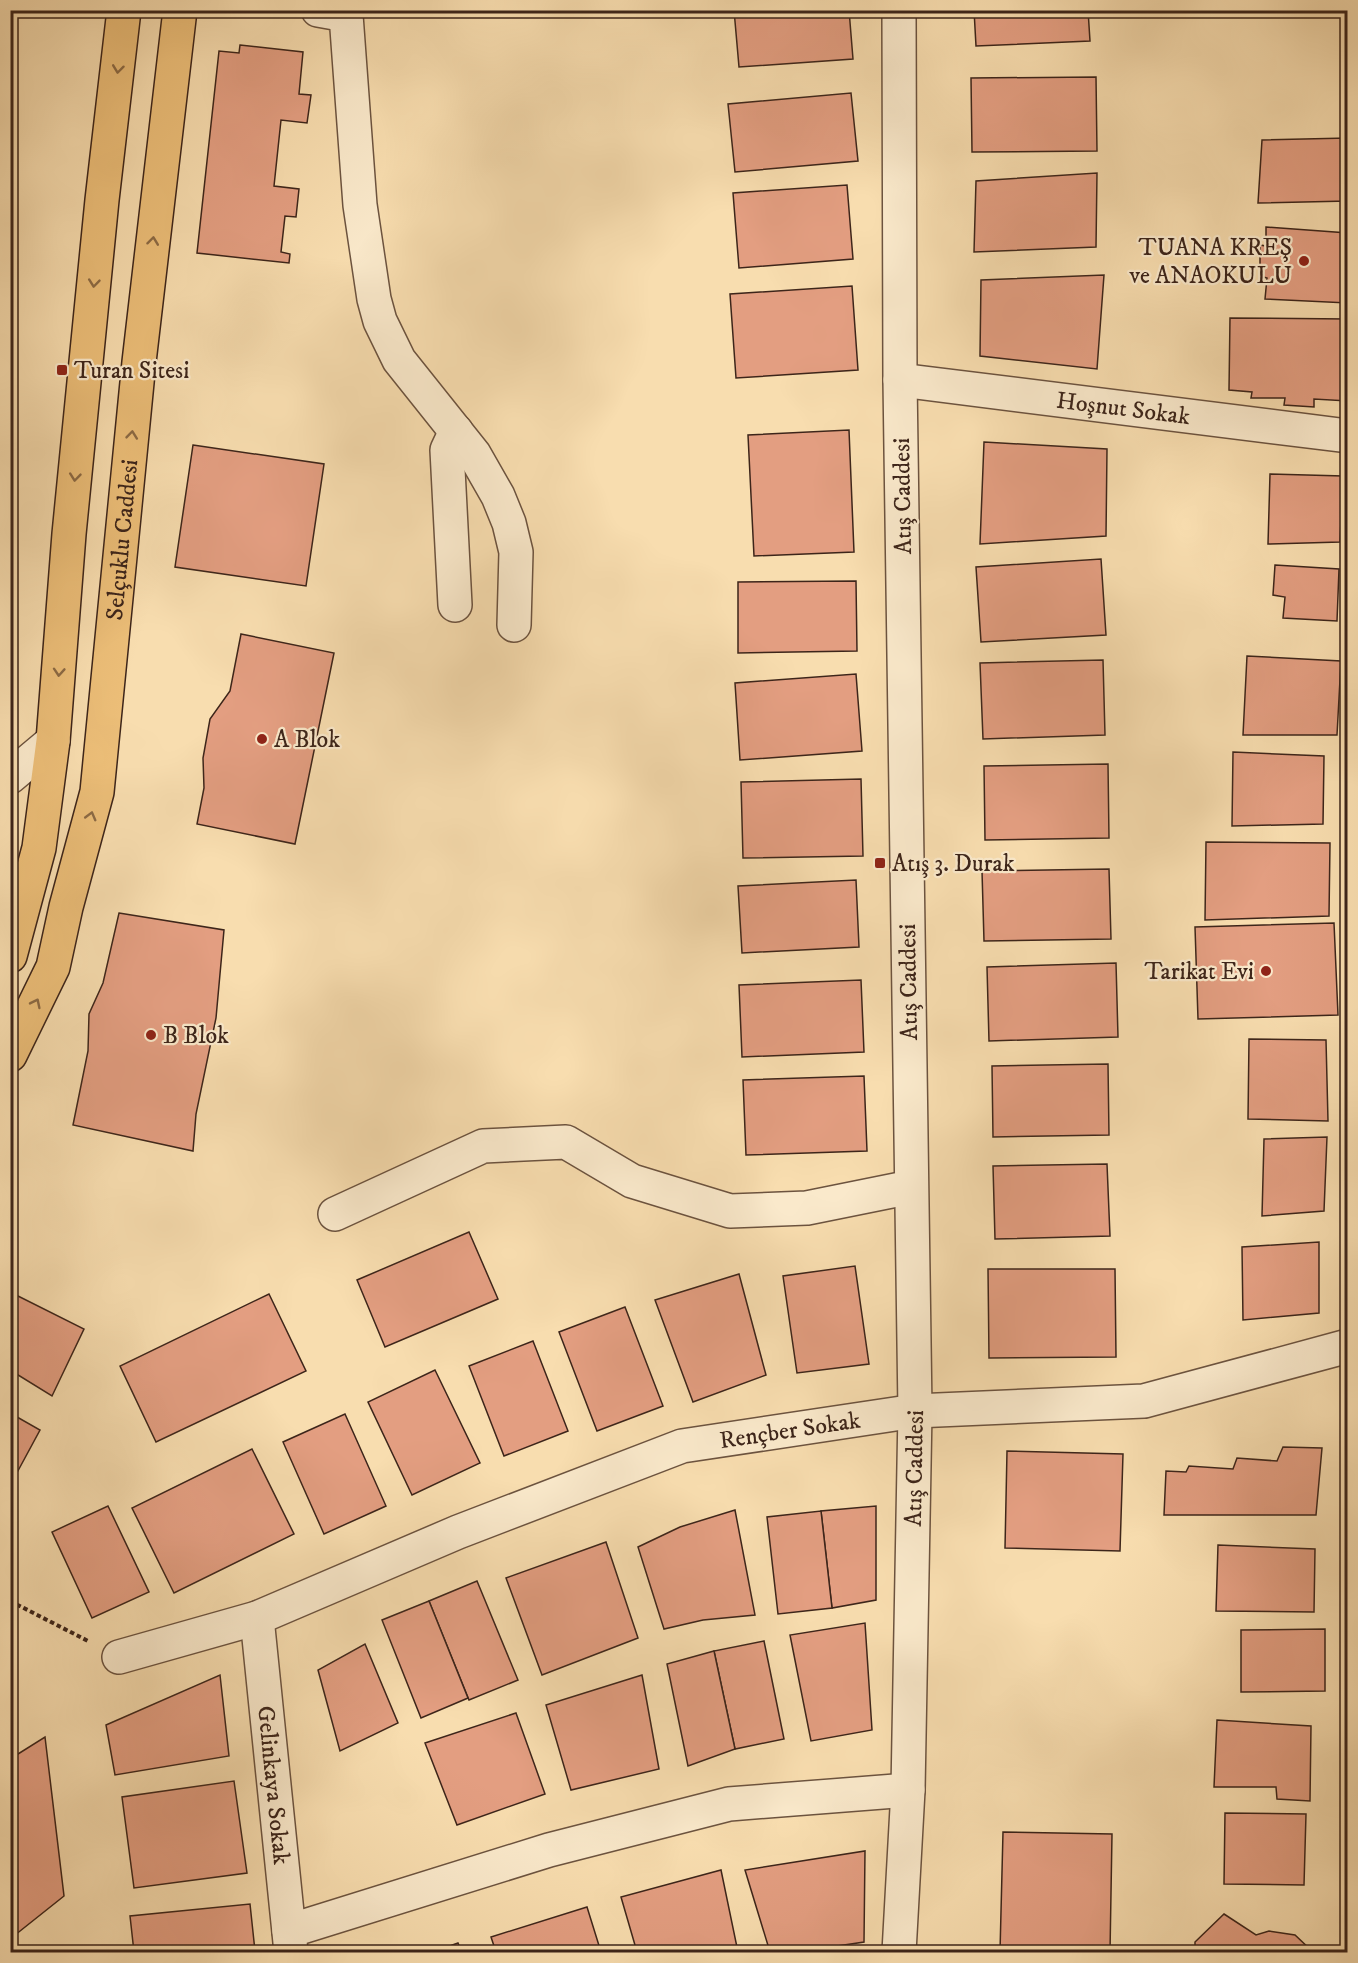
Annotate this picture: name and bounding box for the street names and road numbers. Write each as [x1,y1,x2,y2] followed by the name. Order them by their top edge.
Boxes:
[1055,386,1192,432] street label: Hoşnut Sokak
[887,437,919,555] street label: Atış Caddesi
[100,458,145,622] street label: Selçuklu Caddesi
[893,923,925,1041] street label: Atış Caddesi
[717,1405,863,1456] street label: Rençber Sokak
[899,1410,931,1527] street label: Atış Caddesi
[250,1704,296,1866] street label: Gelinkaya Sokak

